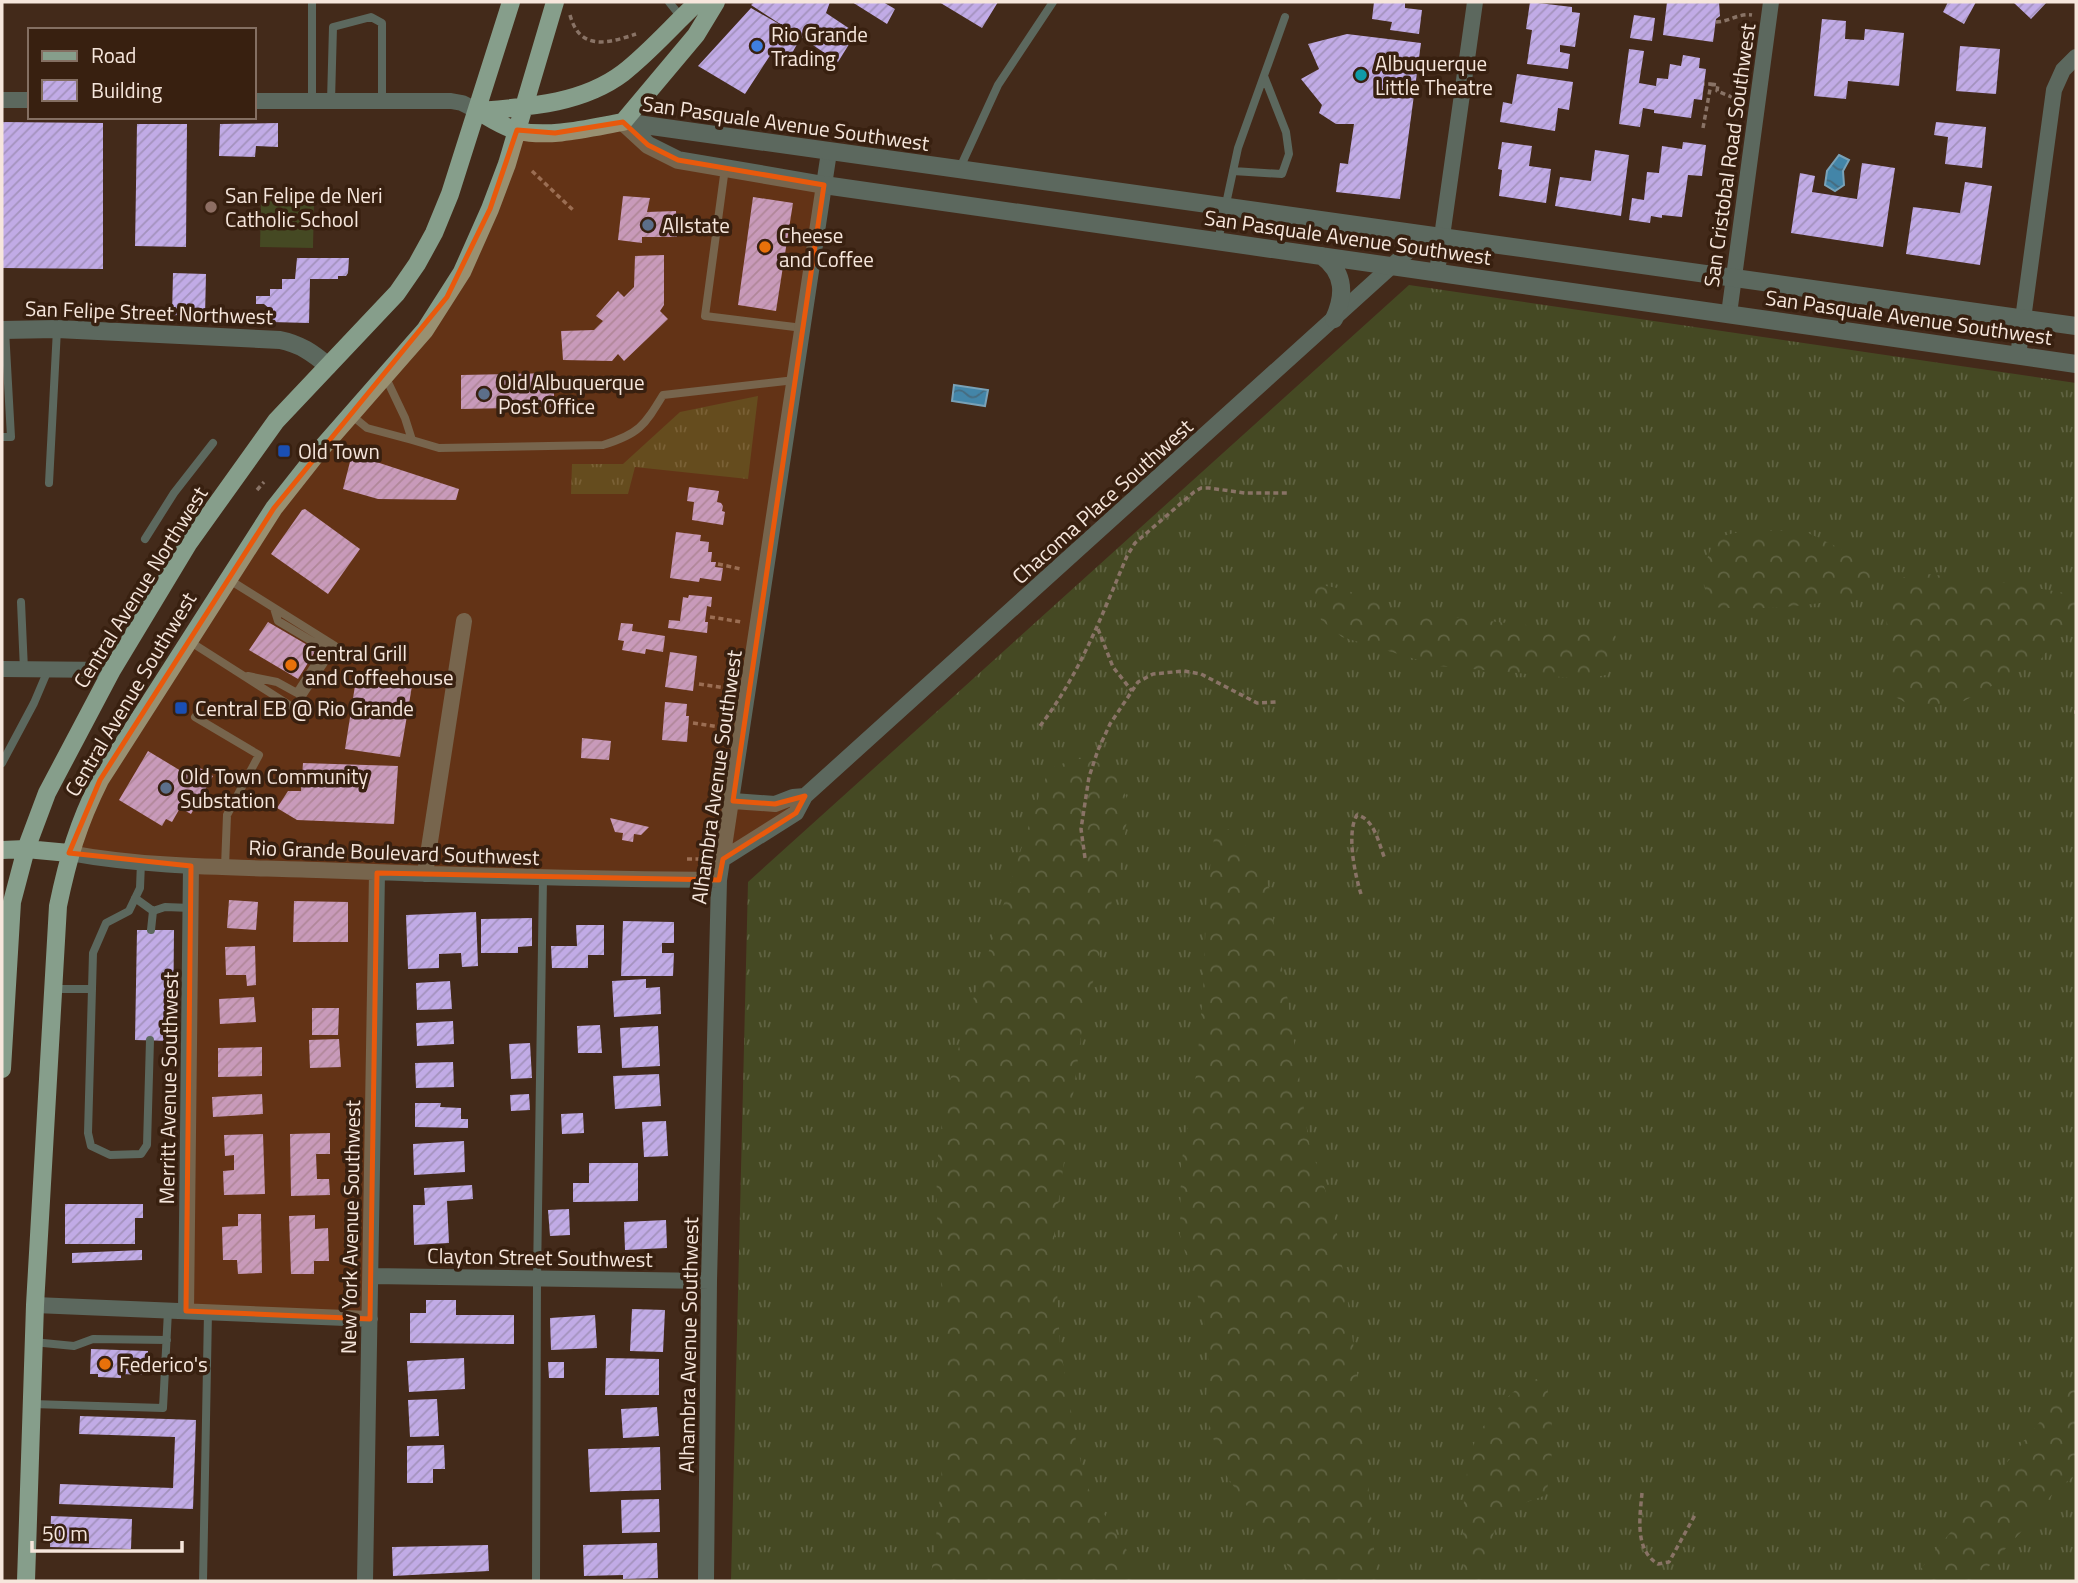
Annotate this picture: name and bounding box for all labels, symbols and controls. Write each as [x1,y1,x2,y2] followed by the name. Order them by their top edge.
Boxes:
[771,18,868,74] place label: Rio Grande Trading
[1695,20,1763,289] street label: San Cristobal Road Southwest
[28,28,256,119] legend
[749,38,765,54] marker: Rio Grande Trading
[91,39,136,71] text: Road
[1375,47,1493,103] place label: Albuquerque Little Theatre
[1353,67,1369,83] marker: Albuquerque Little Theatre
[91,74,163,106] text: Building
[641,87,932,159] street label: San Pasquale Avenue Southwest
[225,179,383,235] place label: San Felipe de Neri Catholic School
[203,199,219,215] marker: San Felipe de Neri Catholic School
[1203,201,1494,273] street label: San Pasquale Avenue Southwest
[662,209,730,241] place label: Allstate
[640,217,656,233] marker: Allstate
[779,219,874,275] place label: Cheese and Coffee
[757,239,773,255] marker: Cheese and Coffee
[1764,281,2055,353] street label: San Pasquale Avenue Southwest
[24,292,274,332] street label: San Felipe Street Northwest
[498,366,645,422] place label: Old Albuquerque Post Office
[476,386,492,402] marker: Old Albuquerque Post Office
[1004,410,1200,591] street label: Chacoma Place Southwest
[298,435,380,467] place label: Old Town
[276,443,292,459] marker: Old Town
[65,479,216,694] street label: Central Avenue Northwest
[56,585,204,802] street label: Central Avenue Southwest
[305,637,454,693] place label: Central Grill and Coffeehouse
[682,647,750,906] street label: Alhambra Avenue Southwest
[283,657,299,673] marker: Central Grill and Coffeehouse
[195,692,414,724] place label: Central EB @ Rio Grande
[173,700,189,716] marker: Central EB @ Rio Grande
[180,760,368,816] place label: Old Town Community Substation
[158,780,174,796] marker: Old Town Community Substation
[248,831,541,873] street label: Rio Grande Boulevard Southwest
[150,971,186,1205] street label: Merritt Avenue Southwest
[332,1099,368,1354] street label: New York Avenue Southwest
[670,1216,706,1473] street label: Alhambra Avenue Southwest
[427,1239,654,1275] street label: Clayton Street Southwest
[119,1348,208,1380] place label: Federico's
[97,1356,113,1372] marker: Federico's
[32,1510,182,1554] scale bar
[42,1517,88,1549] text: 50 m

